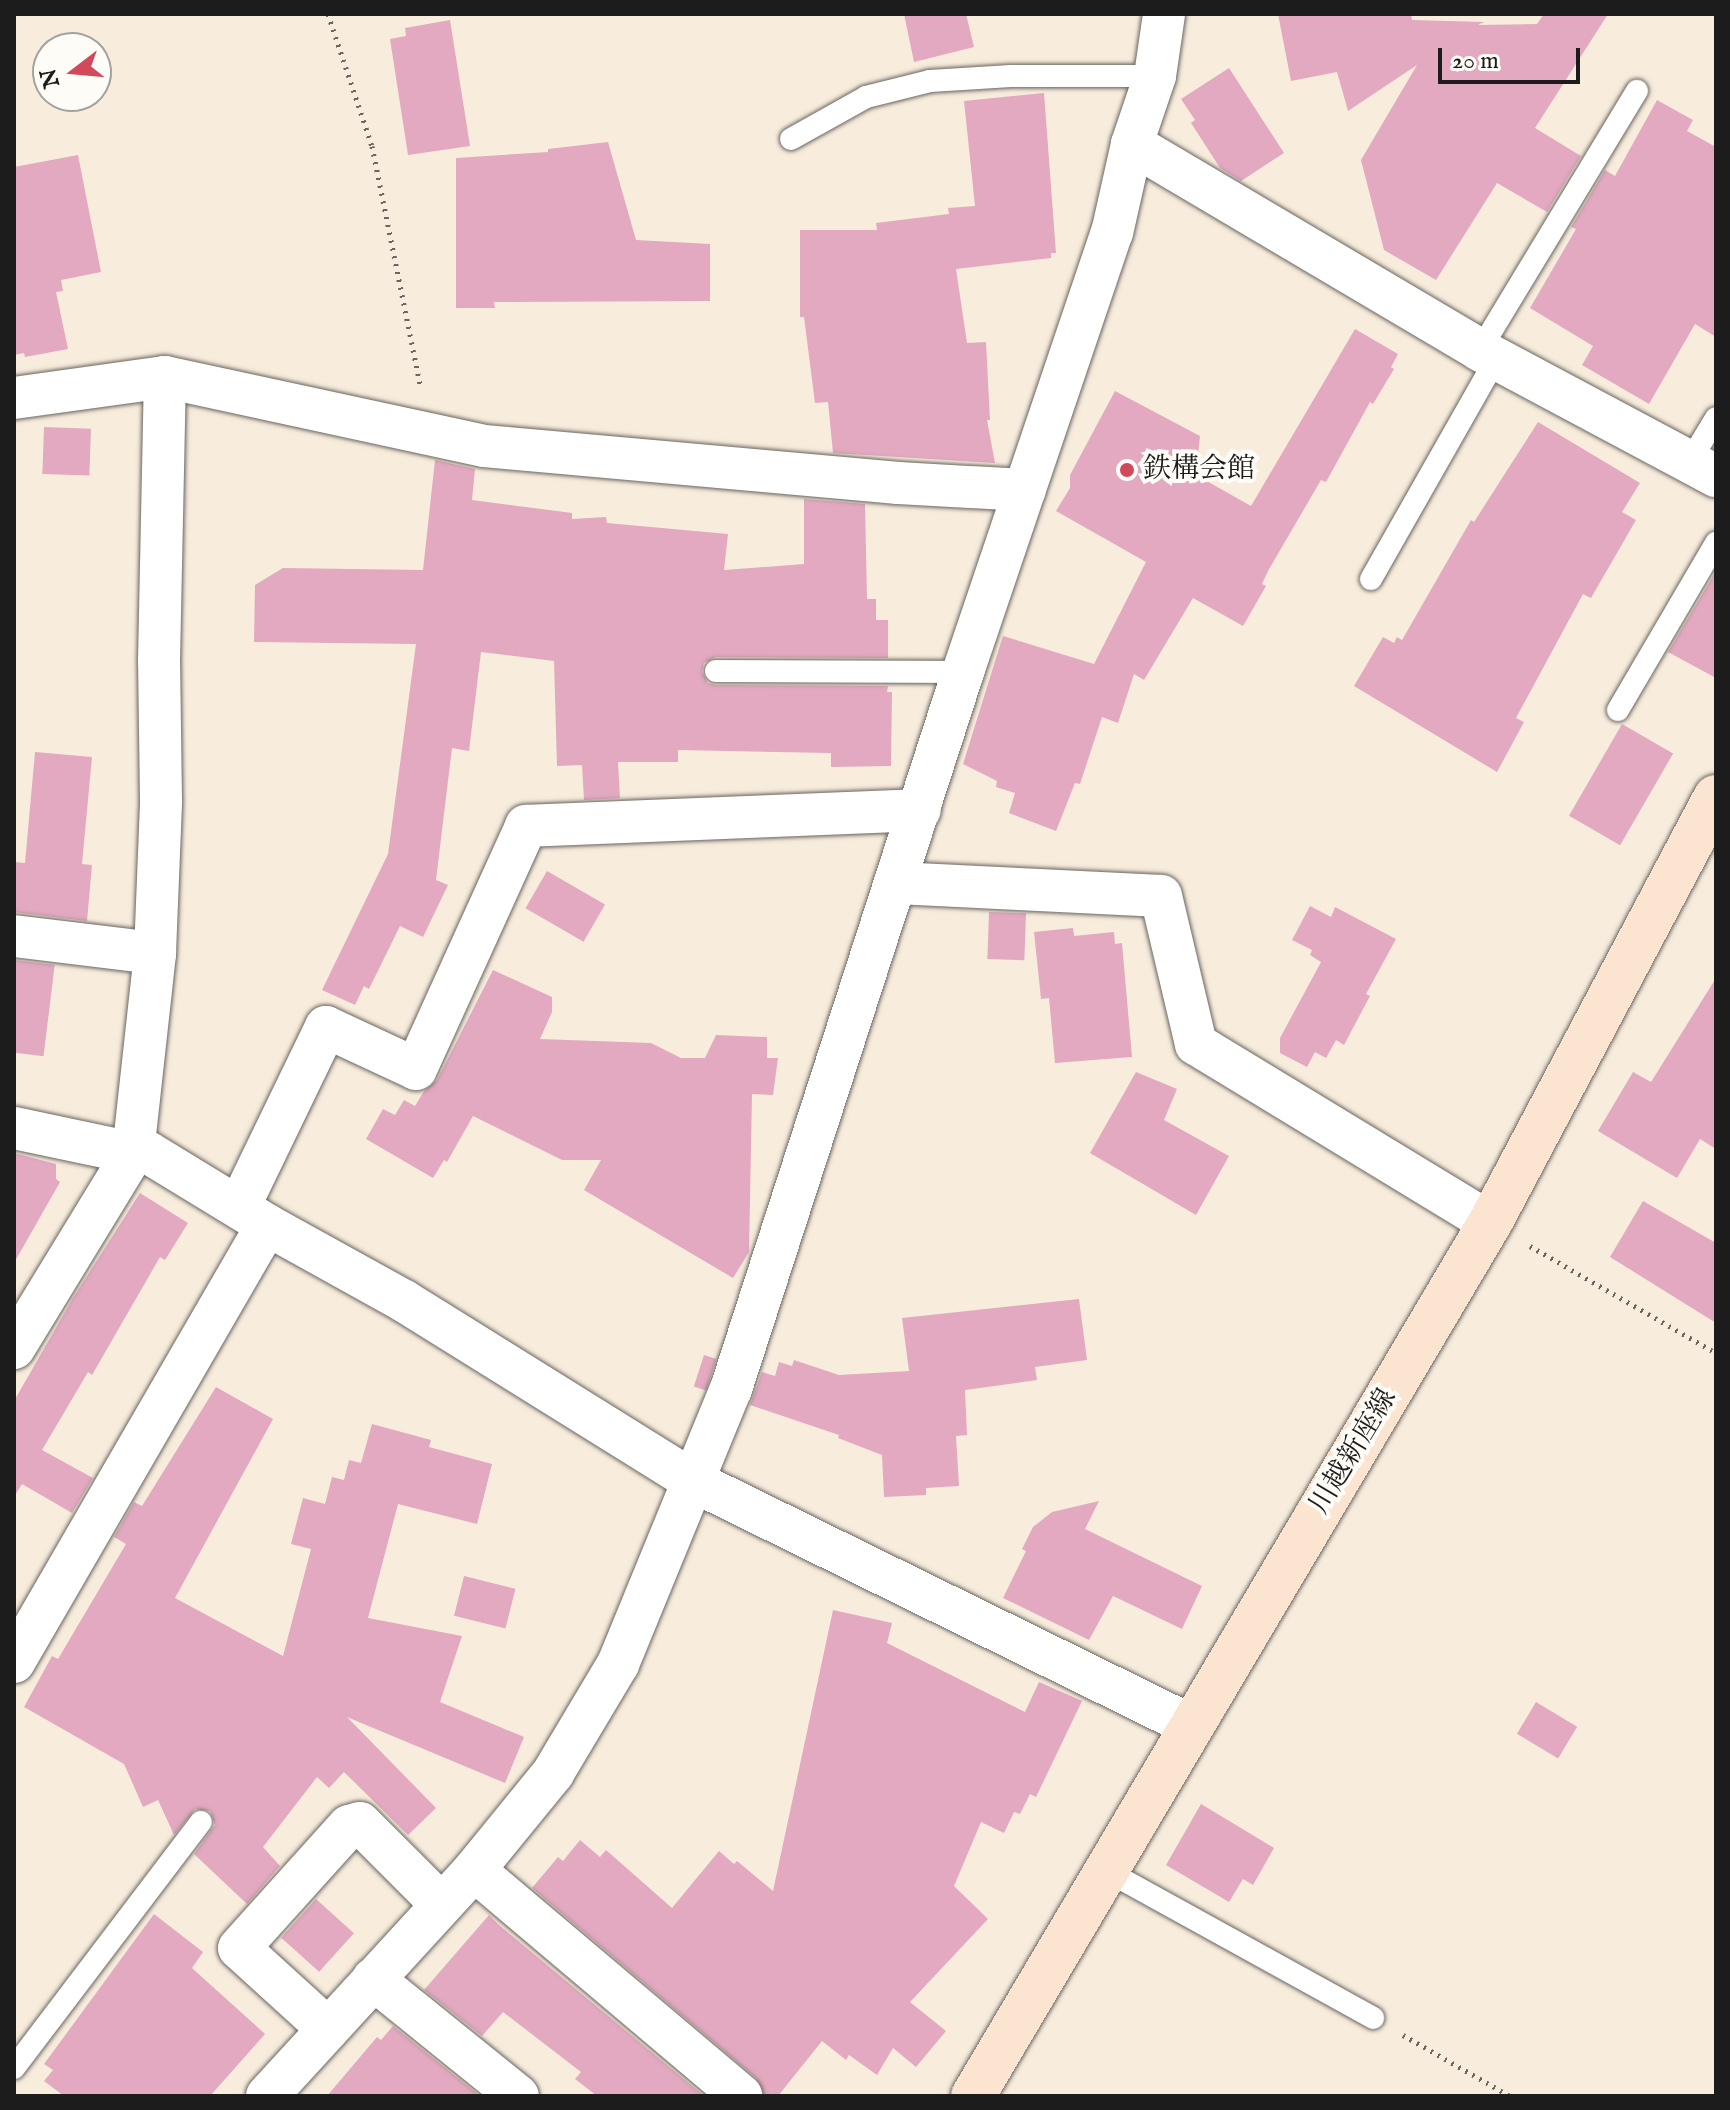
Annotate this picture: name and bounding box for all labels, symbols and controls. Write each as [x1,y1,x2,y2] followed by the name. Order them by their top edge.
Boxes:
[32,32,112,112] north arrow
[1442,32,1584,82] scale bar
[1452,46,1499,77] text: 20 m
[35,65,67,91] text: N
[1143,453,1255,487] place label: 鉄構会館
[1118,461,1136,479] marker: 鉄構会館
[1304,1383,1404,1521] street label: 川越新座線

